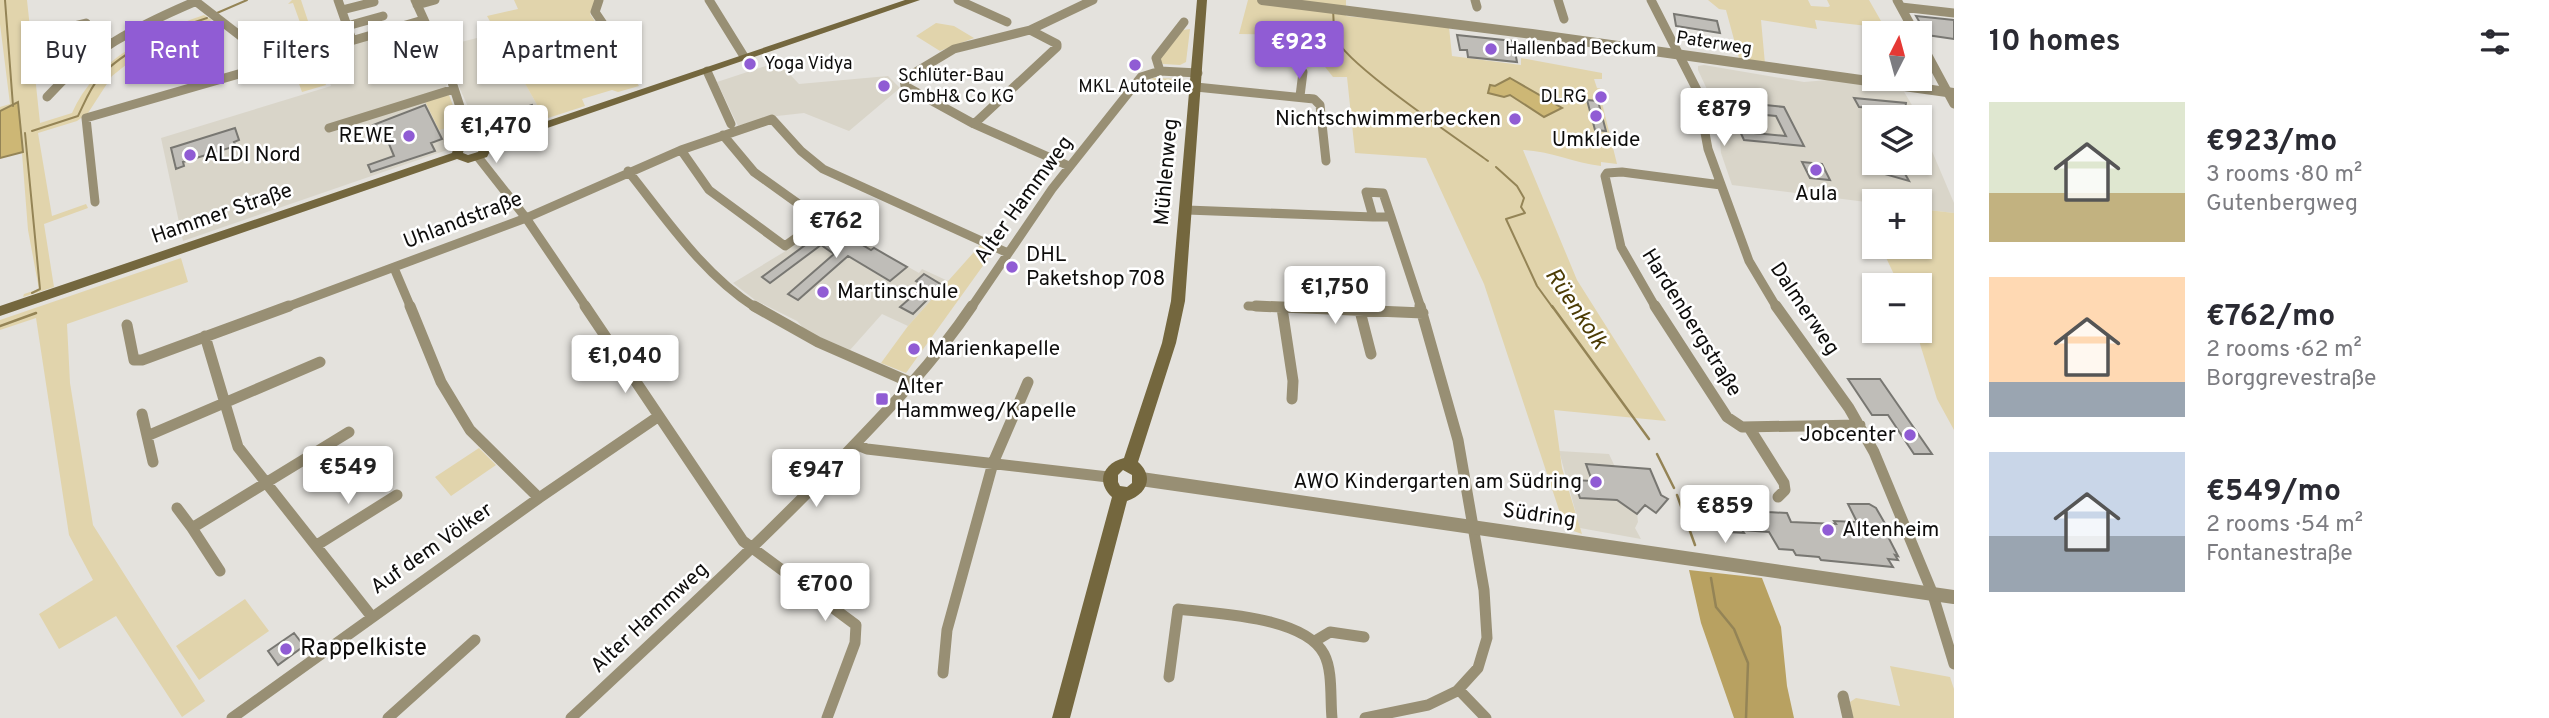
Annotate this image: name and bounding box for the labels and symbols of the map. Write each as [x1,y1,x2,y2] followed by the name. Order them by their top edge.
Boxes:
[1862,21,1932,91] north arrow
[1258,22,1340,81] pin: €923
[1674,27,1754,61] street label: Paterweg
[1505,38,1656,61] place label: Hallenbad Beckum
[1483,41,1499,57] marker: Hallenbad Beckum
[764,53,852,76] place label: Yoga Vidya
[742,56,758,72] marker: Yoga Vidya
[1127,57,1143,73] marker: MKL Autoteile
[898,65,1014,109] place label: Schlüter-Bau GmbH& Co KG
[1078,76,1192,99] place label: MKL Autoteile
[876,78,892,94] marker: Schlüter-Bau GmbH& Co KG
[1541,86,1587,109] place label: DLRG
[1683,88,1765,148] pin: €879
[1593,89,1609,105] marker: DLRG
[439,106,553,165] pin: €1,470
[1275,106,1501,133] place label: Nichtschwimmerbecken
[1588,108,1604,124] marker: Umkleide
[1507,111,1523,127] marker: Nichtschwimmerbecken
[1149,117,1185,227] street label: Mühlenweg
[339,123,395,150] place label: REWE
[1552,127,1640,154] place label: Umkleide
[401,128,417,144] marker: REWE
[969,131,1079,269] street label: Alter Hammweg
[204,142,301,169] place label: ALDI Nord
[182,147,198,163] marker: ALDI Nord
[1808,162,1824,178] marker: Aula
[148,177,296,251] street label: Hammer Straße
[1795,181,1837,208] place label: Aula
[400,186,526,256] street label: Uhlandstraße
[795,201,877,260] pin: €762
[1026,242,1165,293] place label: DHL Paketshop 708
[1635,244,1747,402] street label: Hardenbergstraße
[1763,257,1845,361] street label: Dalmerweg
[1004,259,1020,275] marker: DHL Paketshop 708
[1537,263,1613,356] water label: Rüenkolk
[1278,266,1392,326] pin: €1,750
[837,279,958,306] place label: Martinschule
[815,284,831,300] marker: Martinschule
[568,336,682,395] pin: €1,040
[928,336,1060,363] place label: Marienkapelle
[906,341,922,357] marker: Marienkapelle
[896,374,1076,425] place label: Alter Hammweg/Kapelle
[874,391,890,407] marker: Alter Hammweg/Kapelle
[1800,422,1896,449] place label: Jobcenter
[1902,427,1918,443] marker: Jobcenter
[307,447,389,506] pin: €549
[775,449,857,509] pin: €947
[1293,469,1582,496] place label: AWO Kindergarten am Südring
[1588,474,1604,490] marker: AWO Kindergarten am Südring
[1684,486,1766,545] pin: €859
[366,497,498,601] street label: Auf dem Völker
[1501,498,1577,534] street label: Südring
[1842,517,1939,544] place label: Altenheim
[1820,522,1836,538] marker: Altenheim
[585,556,715,680] street label: Alter Hammweg
[784,564,866,623] pin: €700
[300,634,427,664] place label: Rappelkiste
[278,641,294,657] marker: Rappelkiste

